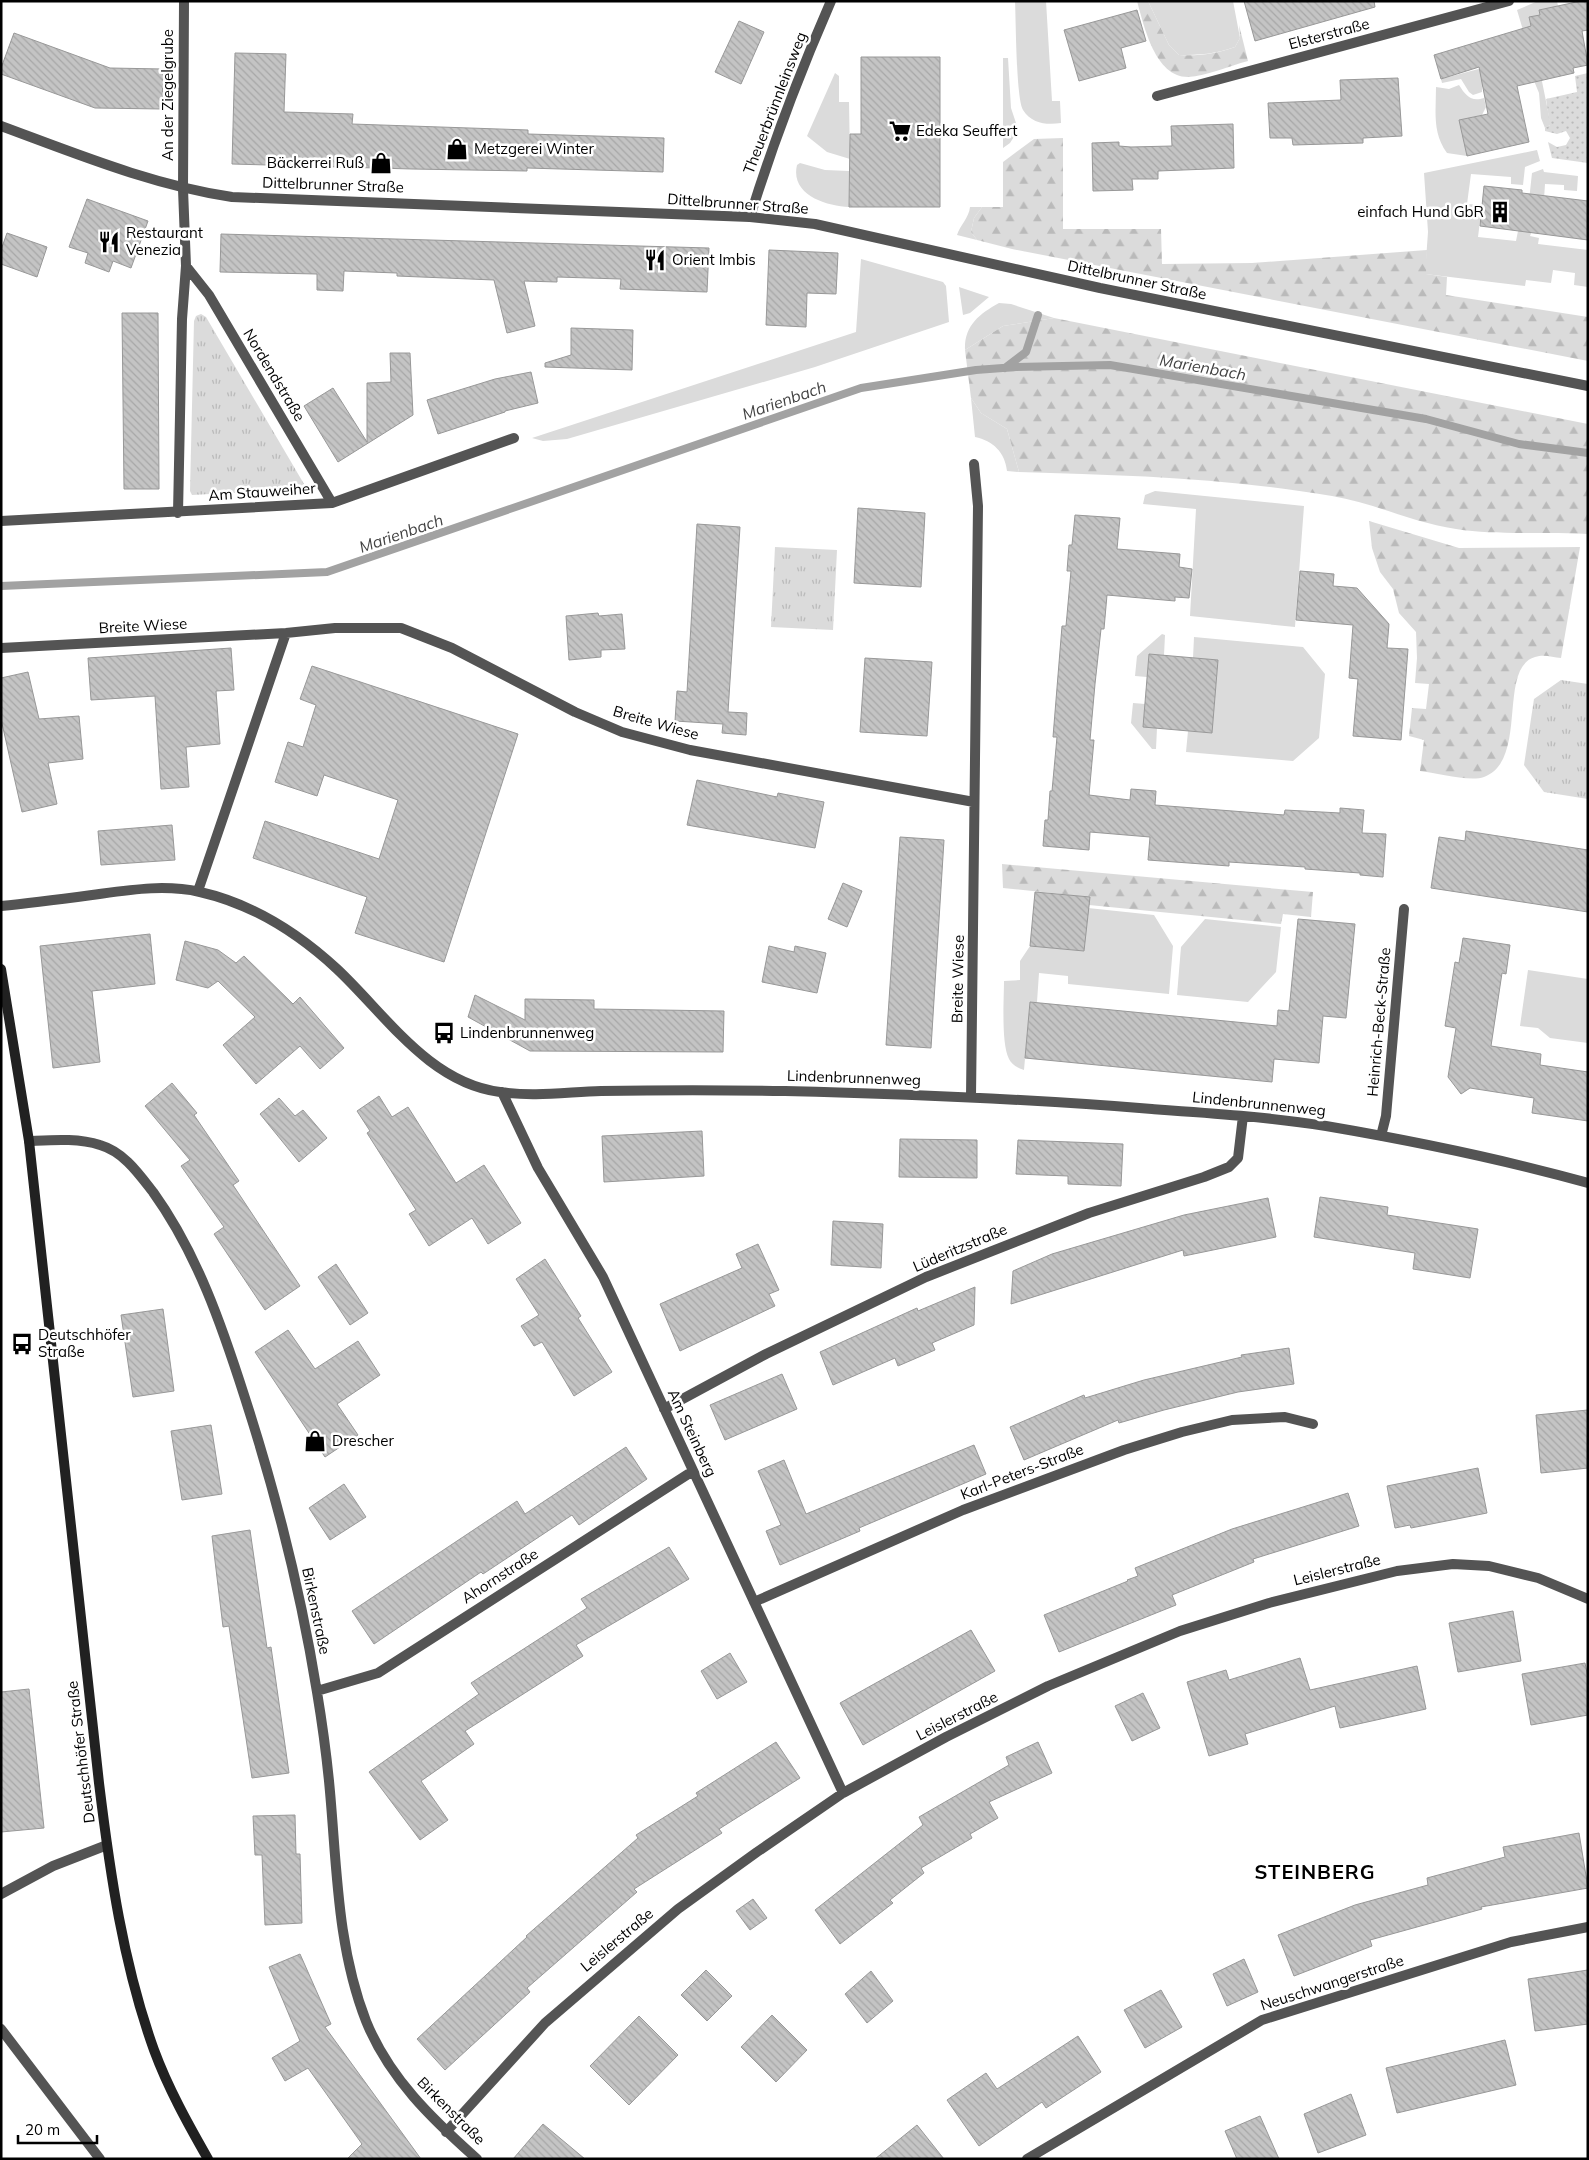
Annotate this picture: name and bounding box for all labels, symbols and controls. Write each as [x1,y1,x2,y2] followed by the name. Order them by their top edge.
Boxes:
[1286,14,1371,53] street label: Elsterstraße
[158,29,177,161] street label: An der Ziegelgrube
[739,29,810,176] street label: Theuerbrünnleinsweg
[887,118,913,144] supermarket icon: Edeka Seuffert
[916,121,1018,140] place label: Edeka Seuffert
[444,136,470,162] shop icon: Metzgerei Winter
[474,139,594,158] place label: Metzgerei Winter
[368,150,394,176] shop icon: Bäckerrei Ruß
[267,153,364,172] place label: Bäckerrei Ruß
[262,173,404,196] street label: Dittelbrunner Straße
[667,189,809,218] street label: Dittelbrunner Straße
[1487,199,1513,225] building icon: einfach Hund GbR
[1357,202,1484,221] place label: einfach Hund GbR
[126,223,203,259] place label: Restaurant Venezia
[96,229,122,255] restaurant icon: Restaurant Venezia
[642,247,668,273] restaurant icon: Orient Imbis
[672,250,756,269] place label: Orient Imbis
[1066,256,1208,304] street label: Dittelbrunner Straße
[239,325,310,425] street label: Nordendstraße
[1158,350,1248,384] water label: Marienbach
[739,376,829,424] water label: Marienbach
[208,478,317,505] street label: Am Stauweiher
[356,509,446,557] water label: Marienbach
[98,614,188,637] street label: Breite Wiese
[611,701,701,744] street label: Breite Wiese
[947,935,968,1023] street label: Breite Wiese
[1363,947,1394,1097] street label: Heinrich-Beck-Straße
[431,1020,457,1046] bus stop icon: Lindenbrunnenweg
[460,1023,594,1042] place label: Lindenbrunnenweg
[787,1066,921,1089] street label: Lindenbrunnenweg
[1191,1087,1327,1120] street label: Lindenbrunnenweg
[910,1219,1010,1276] street label: Lüderitzstraße
[38,1325,131,1361] place label: Deutschhöfer Straße
[9,1331,35,1357] bus stop icon: Deutschhöfer Straße
[664,1386,721,1480] street label: Am Steinberg
[302,1428,328,1454] shop icon: Drescher
[332,1431,395,1450] place label: Drescher
[958,1439,1086,1504] street label: Karl-Peters-Straße
[458,1544,542,1607] street label: Ahornstraße
[1291,1550,1382,1590] street label: Leislerstraße
[298,1566,335,1656] street label: Birkenstraße
[62,1680,99,1824] street label: Deutschhöfer Straße
[913,1687,1001,1744] street label: Leislerstraße
[1254,1859,1376,1884] district label: STEINBERG
[576,1904,657,1976] street label: Leislerstraße
[1258,1950,1406,2015] street label: Neuschwangerstraße
[413,2073,489,2149] street label: Birkenstraße
[18,2112,96,2144] scale bar
[25,2120,60,2139] text: 20 m

